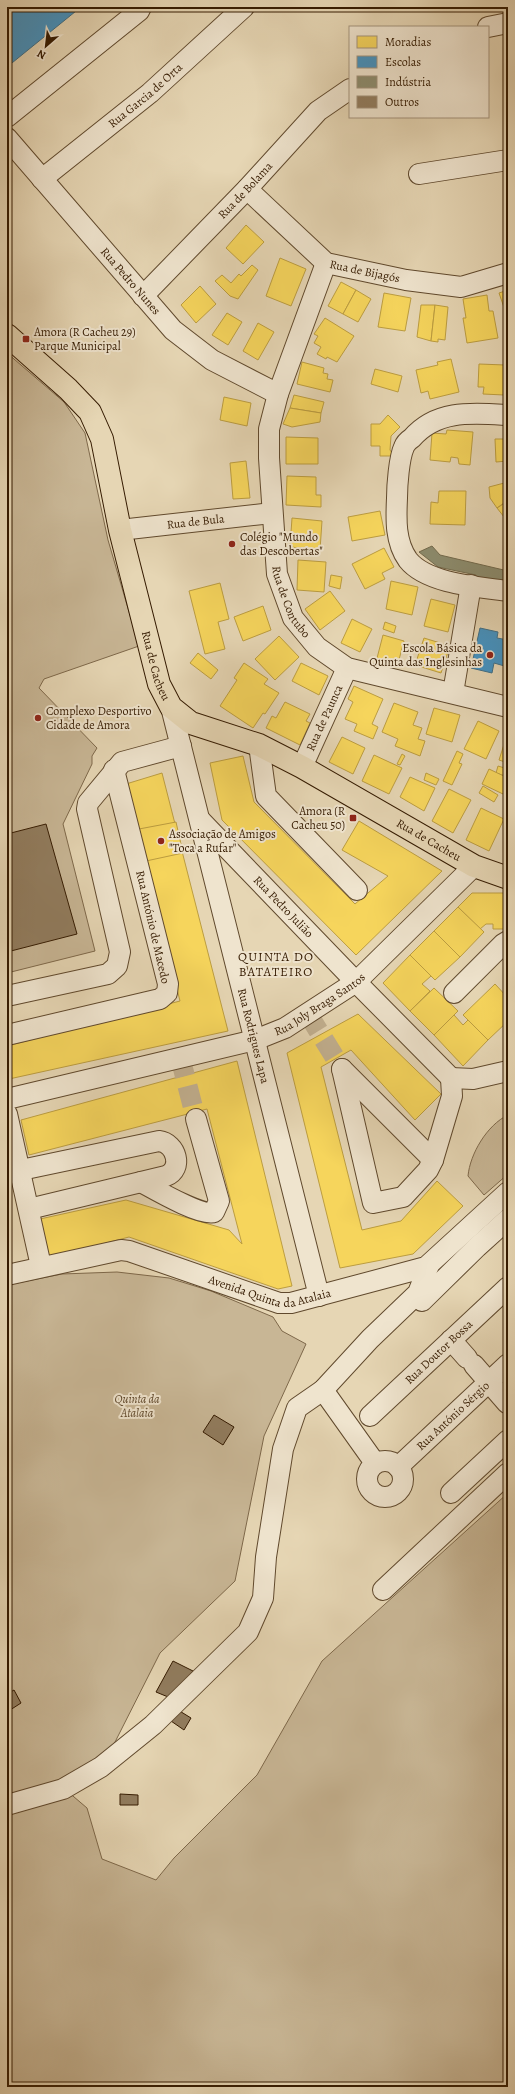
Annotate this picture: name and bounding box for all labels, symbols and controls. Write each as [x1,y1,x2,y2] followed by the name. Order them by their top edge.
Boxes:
[26,26,66,66] north arrow
[349,26,489,118] legend
[385,34,431,50] text: Moradias
[34,46,49,63] text: N
[385,54,421,70] text: Escolas
[105,59,186,131] street label: Rua Garcia de Orta
[385,74,431,90] text: Indústria
[385,94,419,110] text: Outros
[214,158,276,222] street label: Rua de Bolama
[97,244,164,318] street label: Rua Pedro Nunes
[328,256,402,287] street label: Rua de Bijagós
[33,324,135,354] place label: Amora (R Cacheu 29) Parque Municipal
[21,334,31,344] marker: Amora (R Cacheu 29) Parque Municipal
[166,510,226,533] street label: Rua de Bula
[240,529,323,559] place label: Colégio "Mundo das Descobertas"
[227,539,237,549] marker: Colégio "Mundo das Descobertas"
[268,565,314,641] street label: Rua de Contubo
[138,629,174,704] street label: Rua de Cacheu
[369,640,482,670] place label: Escola Básica da Quinta das Inglesinhas
[485,650,495,660] marker: Escola Básica da Quinta das Inglesinhas
[302,682,347,754] street label: Rua de Paunca
[46,703,151,733] place label: Complexo Desportivo Cidade de Amora
[33,713,43,723] marker: Complexo Desportivo Cidade de Amora
[291,803,346,833] place label: Amora (R Cacheu 50)
[348,813,358,823] marker: Amora (R Cacheu 50)
[393,815,464,865] street label: Rua de Cacheu
[168,826,276,856] place label: Associação de Amigos "Toca a Rufar"
[156,836,166,846] marker: Associação de Amigos "Toca a Rufar"
[132,869,174,985] street label: Rua António de Macedo
[250,872,317,941] street label: Rua Pedro Julião
[238,948,314,980] district label: QUINTA DO BATATEIRO
[272,969,369,1040] street label: Rua Joly Braga Santos
[234,986,273,1085] street label: Rua Rodrigues Lapa
[205,1271,333,1311] street label: Avenida Quinta da Atalaia
[401,1316,476,1388] street label: Rua Doutor Bossa
[413,1378,493,1454] street label: Rua António Sérgio
[115,1391,160,1421] park label: Quinta da Atalaia

